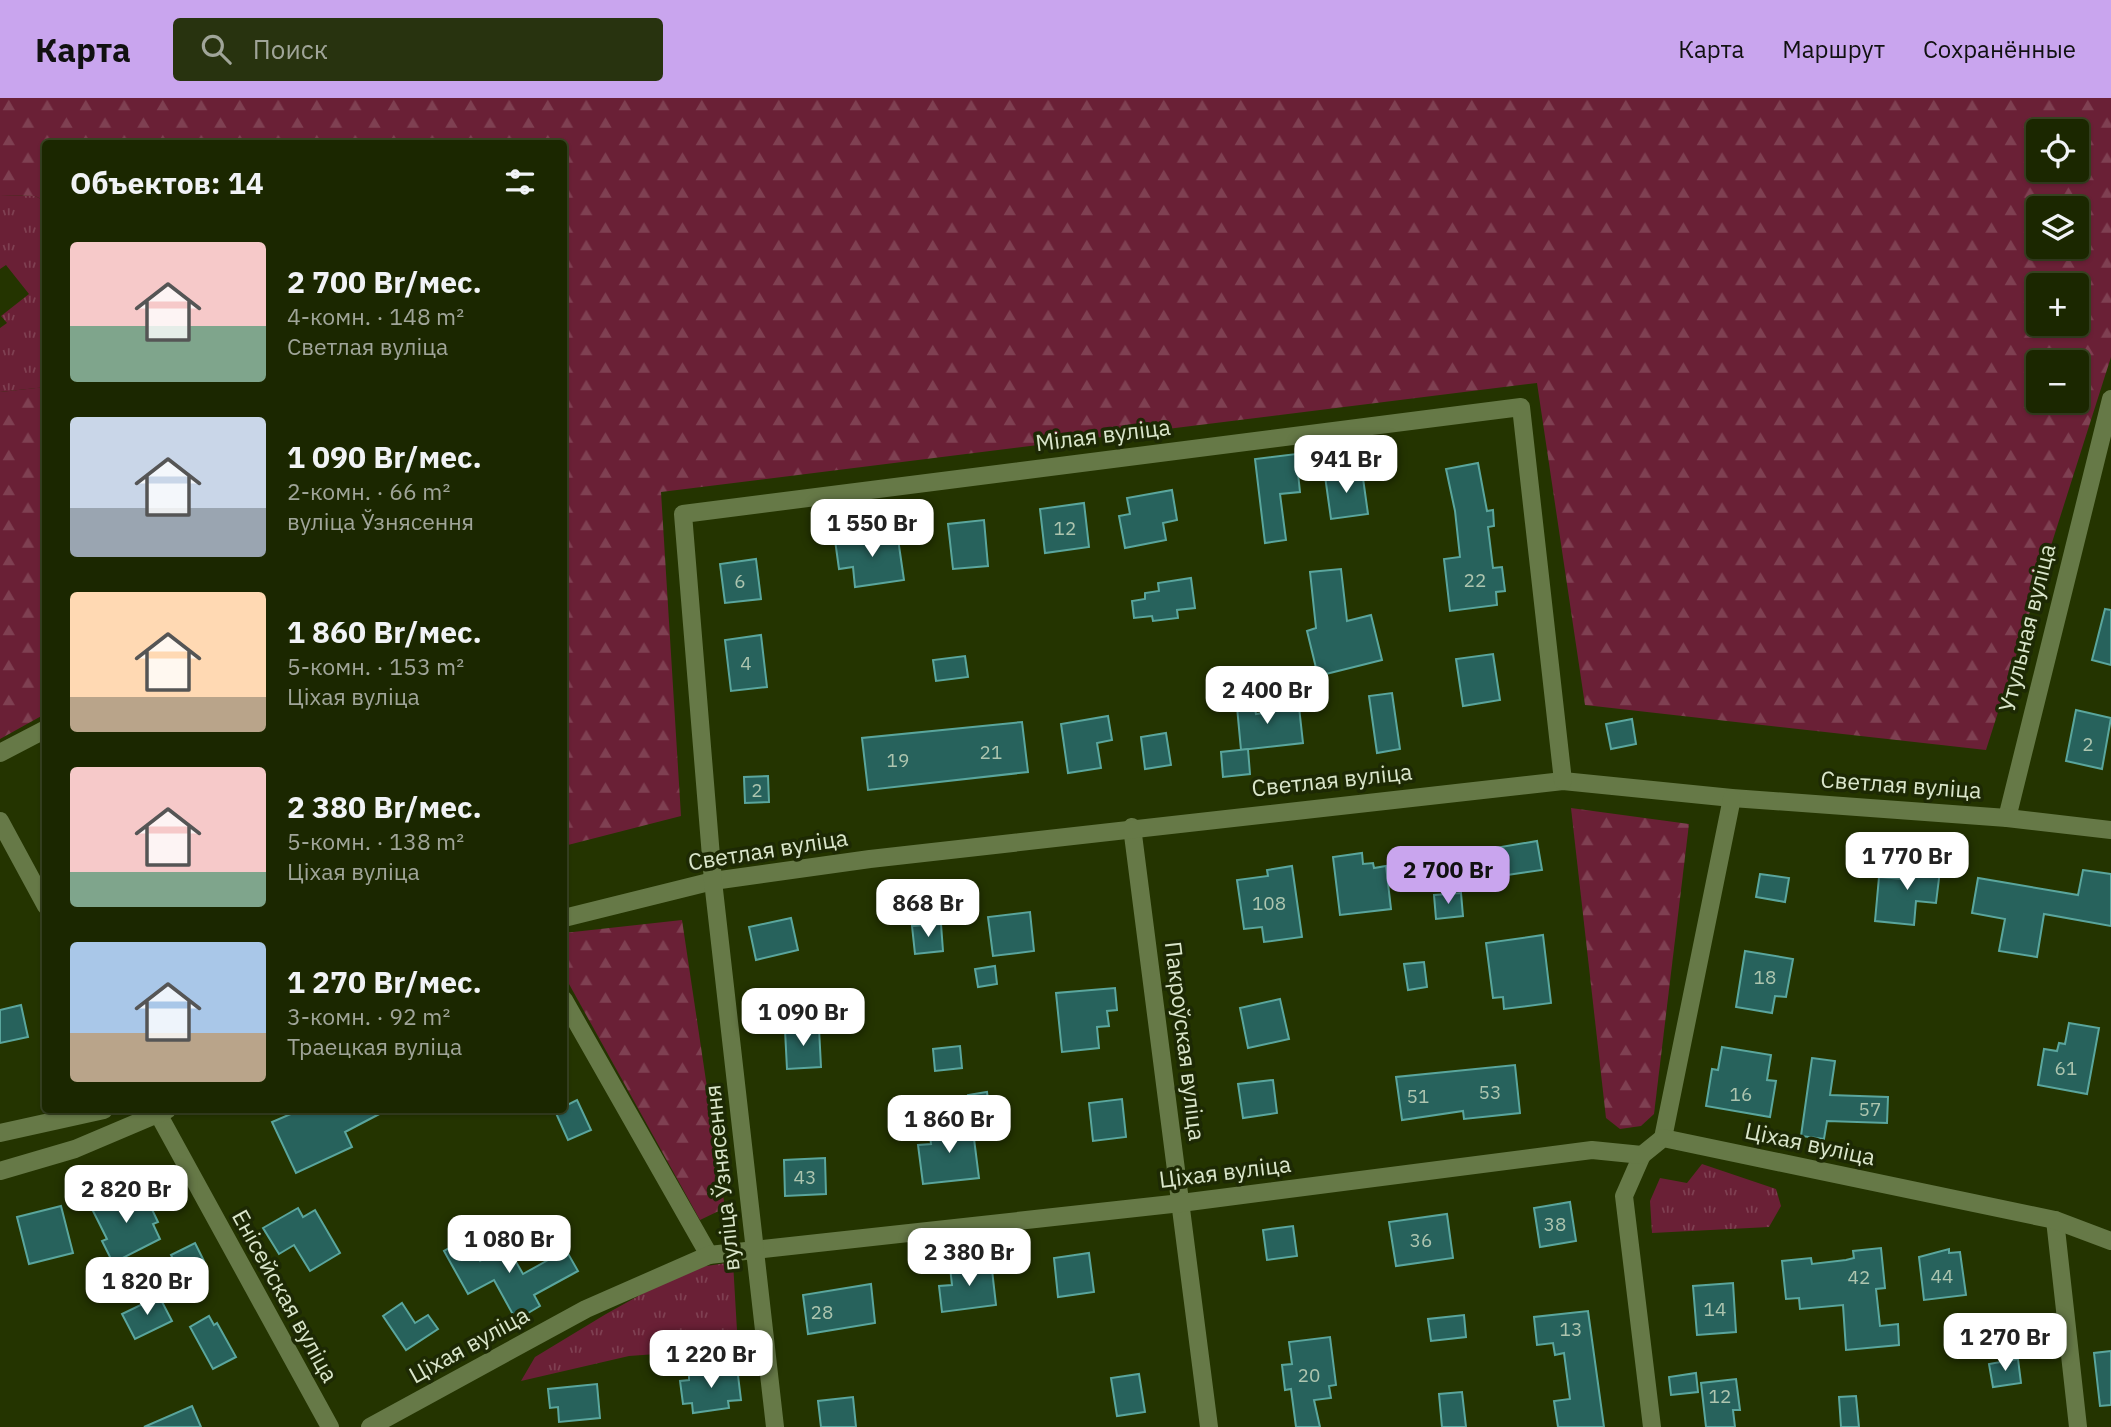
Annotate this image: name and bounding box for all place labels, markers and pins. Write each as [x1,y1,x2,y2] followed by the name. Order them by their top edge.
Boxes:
[1289,436,1403,495] pin: 941 Br
[800,500,944,559] pin: 1 550 Br
[1195,666,1339,726] pin: 2 400 Br
[1835,832,1979,892] pin: 1 770 Br
[1376,846,1520,906] pin: 2 700 Br
[871,880,985,939] pin: 868 Br
[731,988,875,1048] pin: 1 090 Br
[877,1096,1021,1155] pin: 1 860 Br
[54,1166,198,1225] pin: 2 820 Br
[437,1216,581,1275] pin: 1 080 Br
[897,1228,1041,1288] pin: 2 380 Br
[75,1258,219,1317] pin: 1 820 Br
[1933,1314,2077,1373] pin: 1 270 Br
[639,1330,783,1390] pin: 1 220 Br

